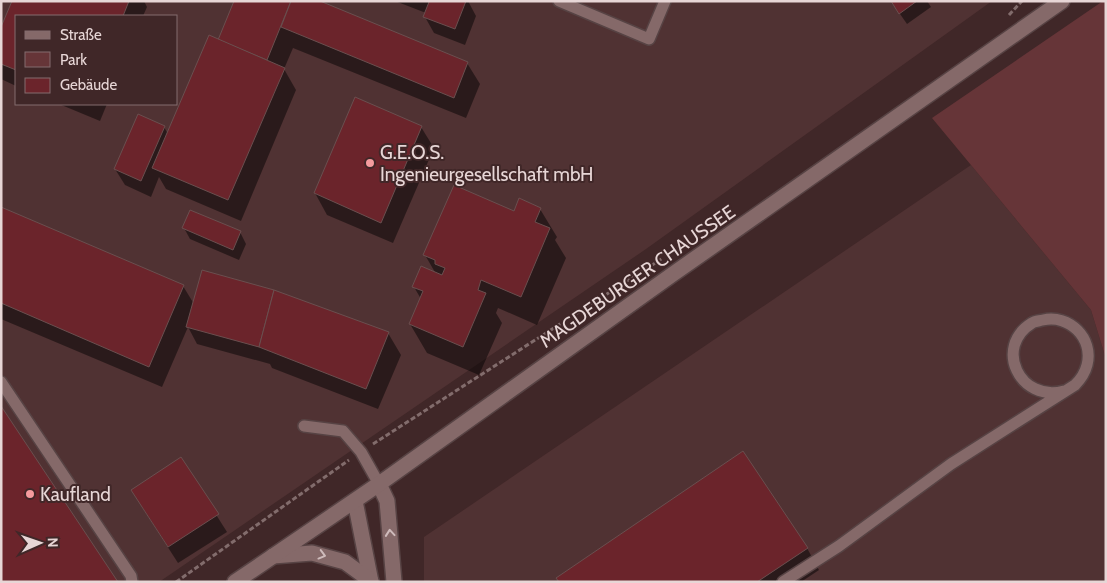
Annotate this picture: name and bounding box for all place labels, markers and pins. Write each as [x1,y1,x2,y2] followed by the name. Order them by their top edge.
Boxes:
[380,141,594,186] place label: G.E.O.S. Ingenieurgesellschaft mbH
[364,157,376,169] marker: G.E.O.S. Ingenieurgesellschaft mbH
[40,483,111,506] place label: Kaufland
[24,488,36,500] marker: Kaufland

